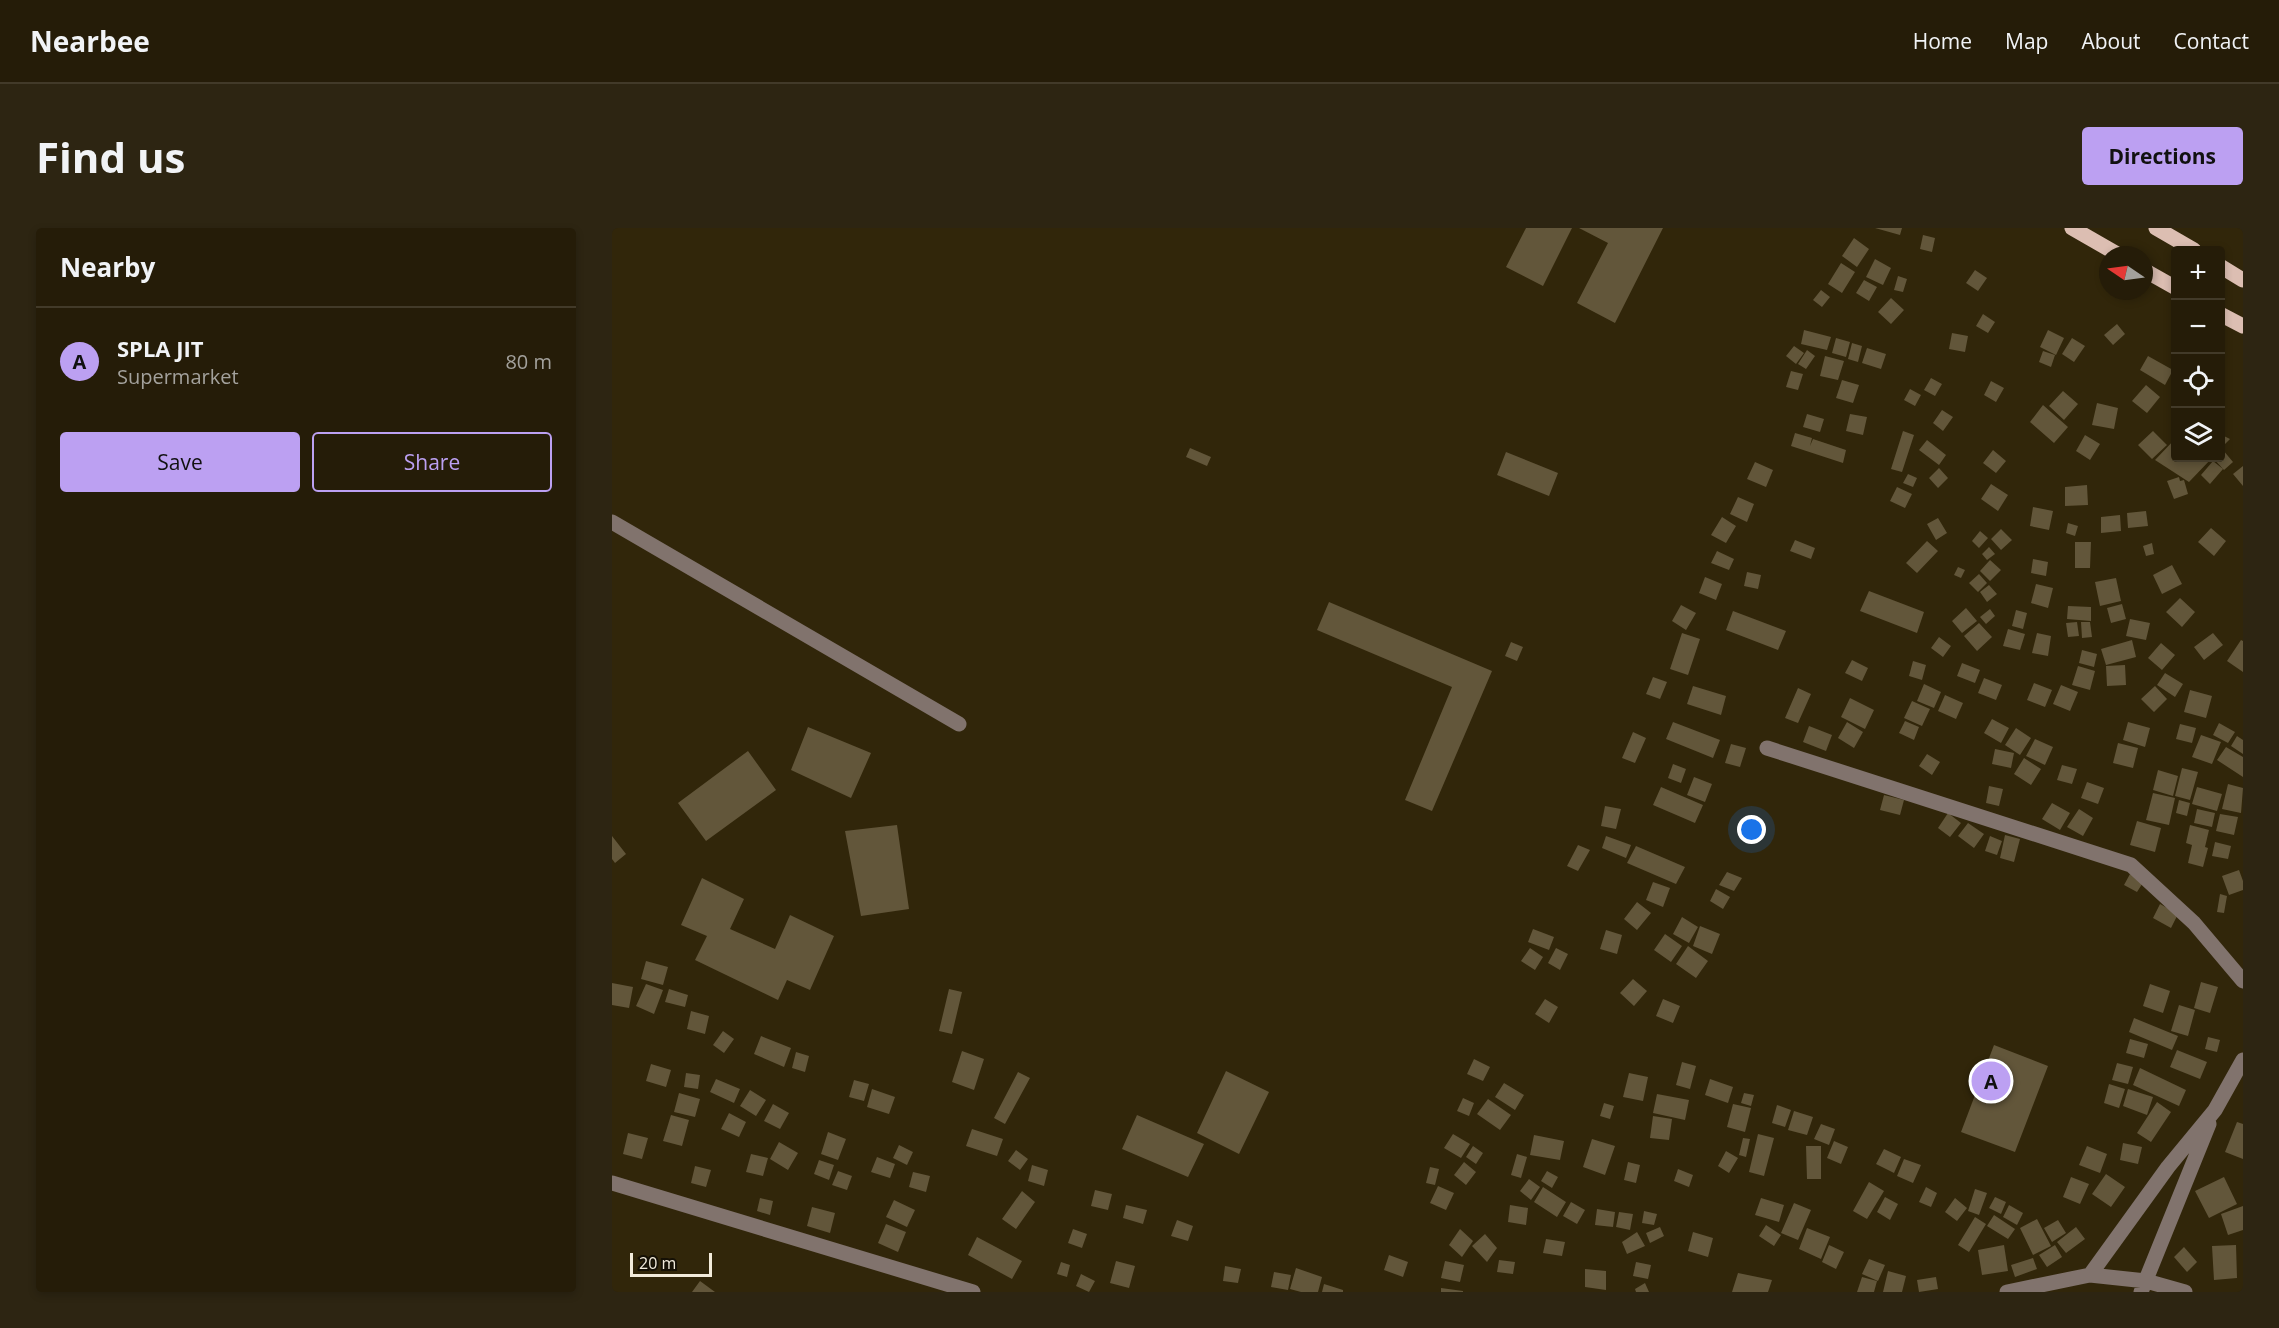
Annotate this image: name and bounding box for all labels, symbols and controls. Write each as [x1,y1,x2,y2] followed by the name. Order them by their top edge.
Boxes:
[30,22,150,60] text: Nearbee
[1913,27,1972,55] text: Home
[2005,27,2048,55] text: Map
[2081,27,2141,55] text: About
[2174,27,2249,55] text: Contact
[2082,127,2243,185] button: Directions
[36,128,185,185] text: Find us
[2099,246,2153,300] north arrow
[2171,246,2225,462] map controls
[2171,246,2225,300] button: +
[60,249,155,285] text: Nearby
[2171,300,2225,354] button: −
[117,333,204,363] text: SPLA JIT
[73,348,86,375] text: A
[505,348,552,375] text: 80 m
[2171,354,2225,408] button: locate
[117,363,239,390] text: Supermarket
[2171,408,2225,462] button: layers
[60,432,300,492] button: Save
[312,432,552,492] button: Share
[1737,815,1766,844] your location
[1972,1058,2010,1104] pin: A
[630,1250,712,1278] scale bar
[639,1252,676,1274] text: 20 m

